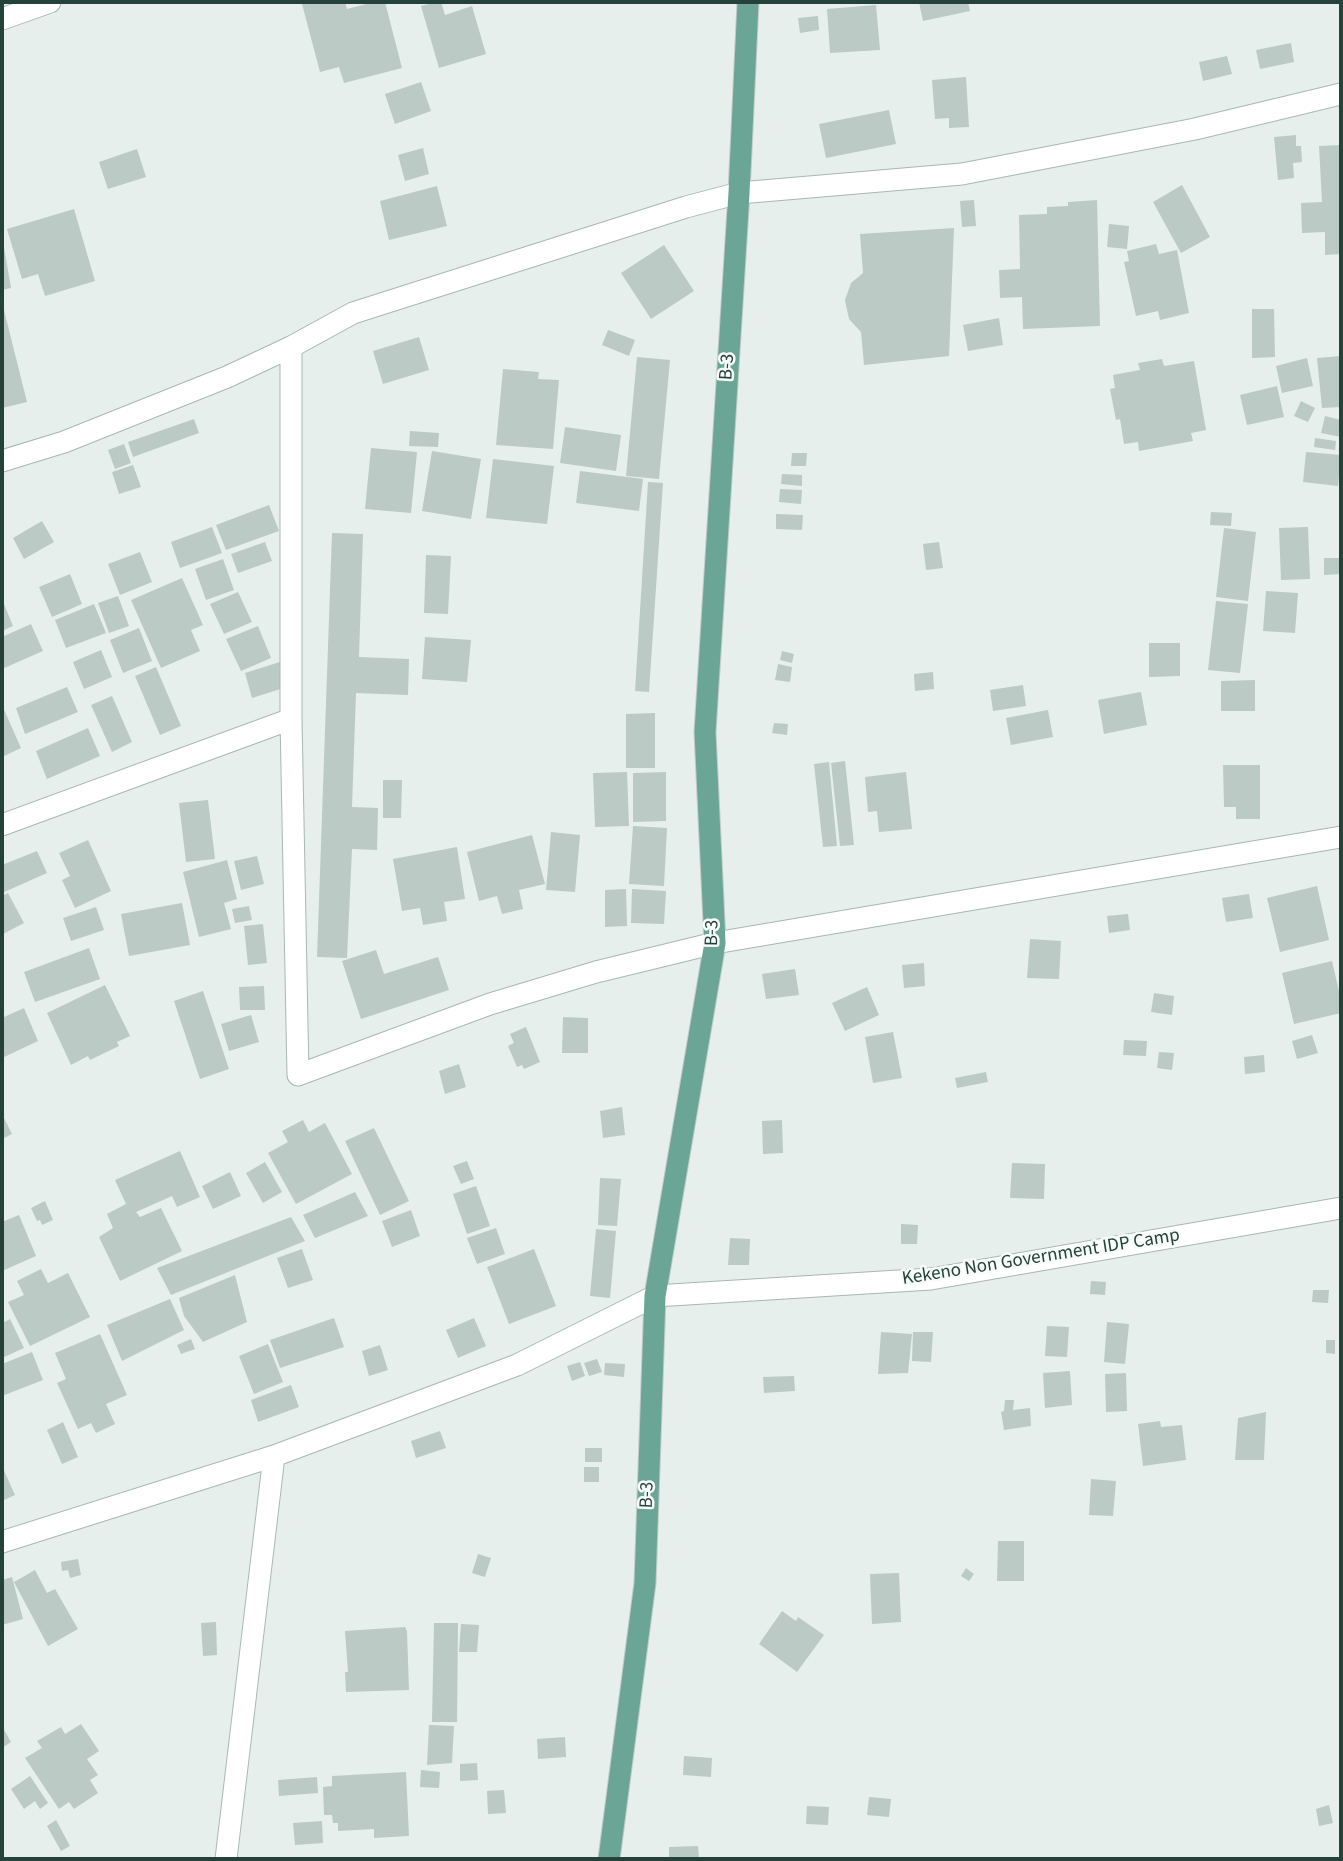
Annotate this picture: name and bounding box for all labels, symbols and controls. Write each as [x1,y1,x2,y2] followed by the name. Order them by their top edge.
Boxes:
[716,353,740,381] street label: B-3
[701,920,725,946] street label: B-3
[900,1225,1182,1291] street label: Kekeno Non Government IDP Camp
[636,1481,660,1509] street label: B-3

